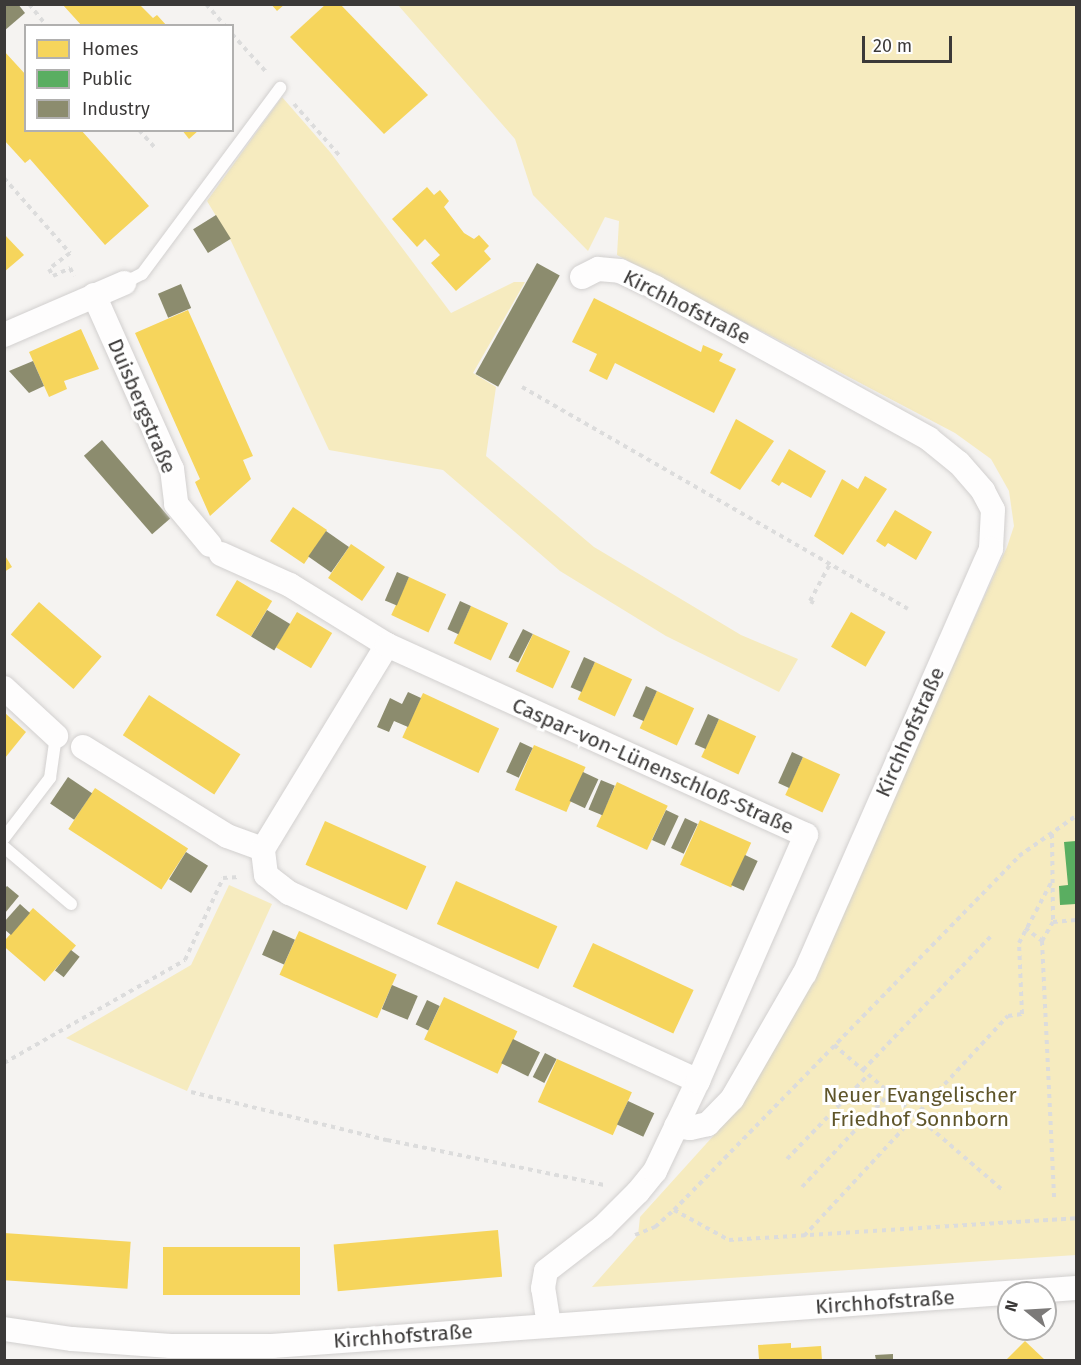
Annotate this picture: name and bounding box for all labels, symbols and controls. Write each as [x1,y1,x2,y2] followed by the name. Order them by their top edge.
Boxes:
[24,24,234,132] legend
[865,24,955,62] scale bar
[873,35,912,57] text: 20 m
[82,38,138,60] text: Homes
[82,68,132,90] text: Public
[82,98,150,120] text: Industry
[619,264,755,350] street label: Kirchhofstraße
[102,335,182,477] street label: Duisbergstraße
[870,663,950,801] street label: Kirchhofstraße
[508,692,798,840] street label: Caspar-von-Lünenschloß-Straße
[823,1082,1017,1132] park label: Neuer Evangelischer Friedhof Sonnborn
[997,1281,1057,1341] north arrow
[814,1285,956,1319] street label: Kirchhofstraße
[1001,1298,1022,1314] text: N
[332,1319,474,1353] street label: Kirchhofstraße

